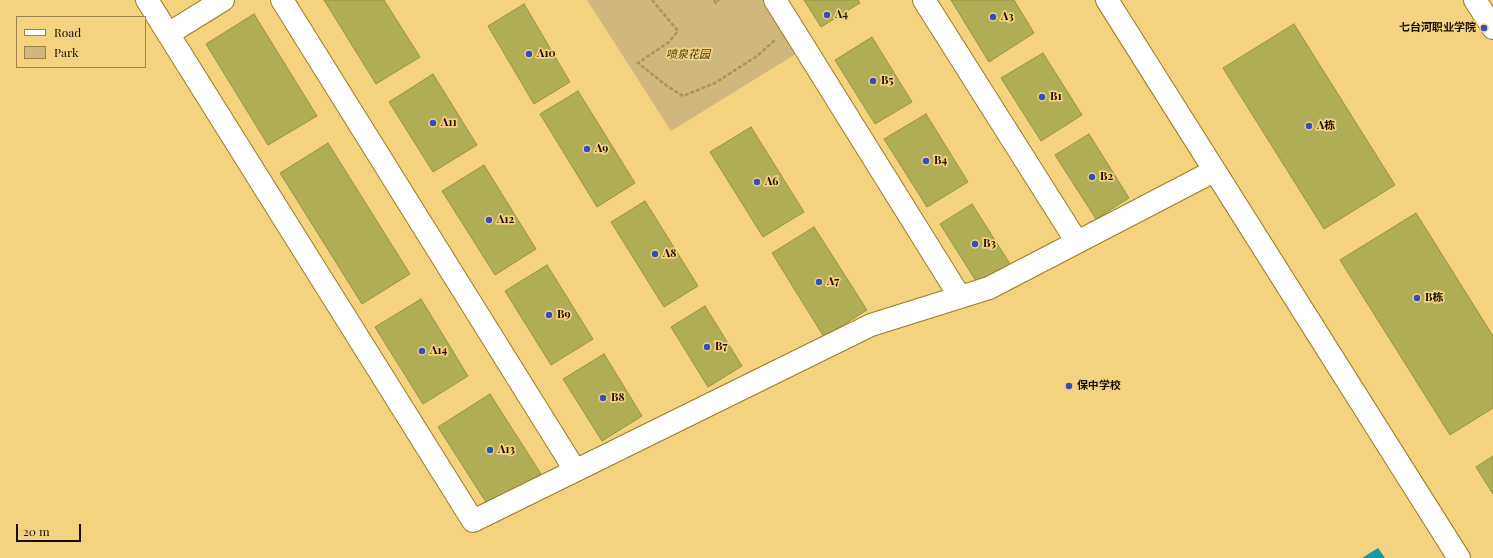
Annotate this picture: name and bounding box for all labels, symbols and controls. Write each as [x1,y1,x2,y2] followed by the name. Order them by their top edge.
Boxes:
[835,8,848,22] place label: A4
[822,10,832,20] marker: A4
[1001,10,1014,24] place label: A3
[988,12,998,22] marker: A3
[16,16,146,68] legend
[1399,21,1476,35] place label: 七台河职业学院
[1479,23,1489,33] marker: 七台河职业学院
[54,24,81,40] text: Road
[54,44,79,60] text: Park
[537,47,556,61] place label: A10
[666,48,710,62] park label: 喷泉花园
[524,49,534,59] marker: A10
[881,74,893,88] place label: B5
[868,76,878,86] marker: B5
[1050,90,1062,104] place label: B1
[1037,92,1047,102] marker: B1
[441,116,457,130] place label: A11
[428,118,438,128] marker: A11
[1317,119,1335,133] place label: A栋
[1304,121,1314,131] marker: A栋
[595,142,608,156] place label: A9
[582,144,592,154] marker: A9
[934,154,947,168] place label: B4
[921,156,931,166] marker: B4
[1100,170,1113,184] place label: B2
[1087,172,1097,182] marker: B2
[765,175,779,189] place label: A6
[752,177,762,187] marker: A6
[497,213,514,227] place label: A12
[484,215,494,225] marker: A12
[983,237,996,251] place label: B3
[970,239,980,249] marker: B3
[663,247,677,261] place label: A8
[650,249,660,259] marker: A8
[827,275,839,289] place label: A7
[814,277,824,287] marker: A7
[1425,291,1443,305] place label: B栋
[1412,293,1422,303] marker: B栋
[557,308,570,322] place label: B9
[544,310,554,320] marker: B9
[715,340,727,354] place label: B7
[702,342,712,352] marker: B7
[430,344,447,358] place label: A14
[417,346,427,356] marker: A14
[1077,379,1121,393] place label: 保中学校
[1064,381,1074,391] marker: 保中学校
[611,391,625,405] place label: B8
[598,393,608,403] marker: B8
[498,443,515,457] place label: A13
[485,445,495,455] marker: A13
[18,516,83,542] scale bar
[23,523,50,539] text: 20 m

